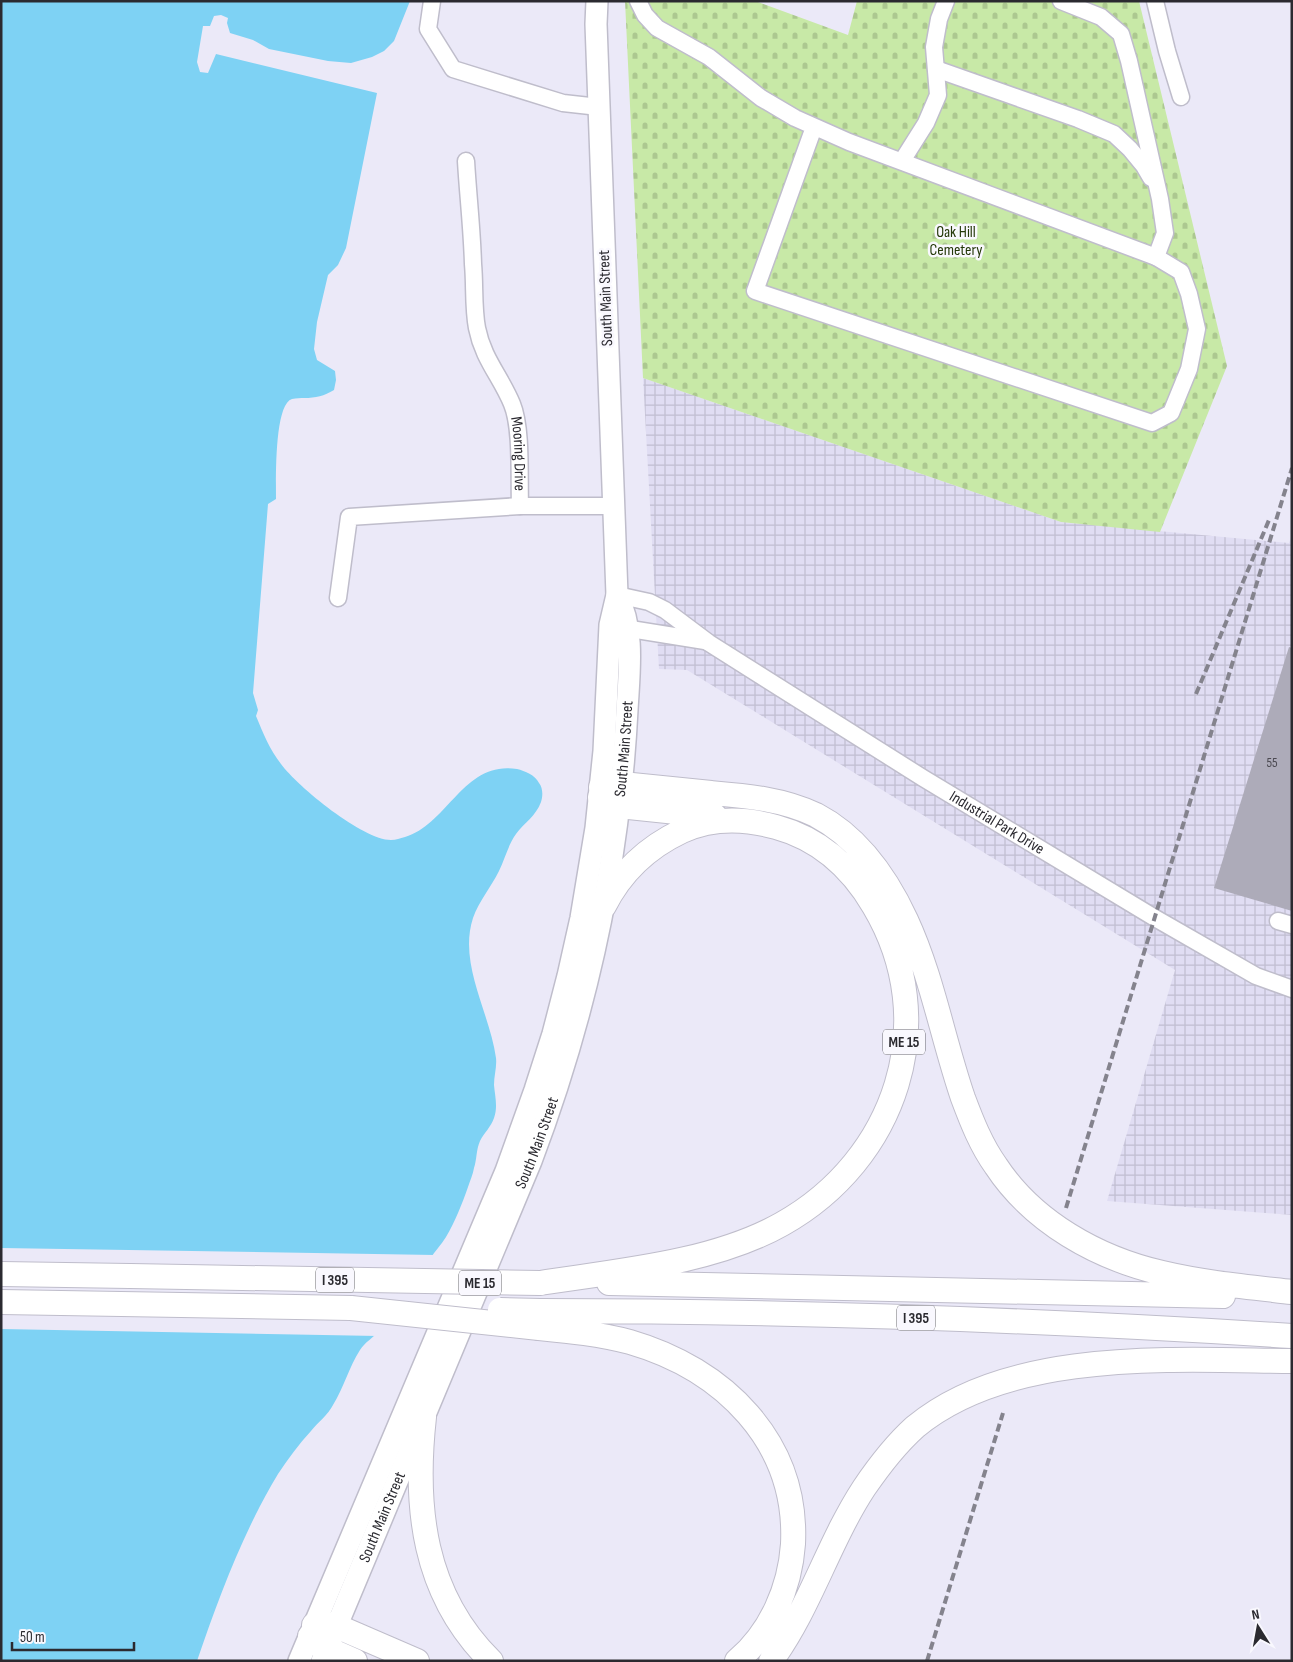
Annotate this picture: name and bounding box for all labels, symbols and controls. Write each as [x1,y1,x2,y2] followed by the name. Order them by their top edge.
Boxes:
[930,223,982,260] park label: Oak Hill Cemetery
[595,249,617,346] street label: South Main Street
[506,415,529,491] street label: Mooring Drive
[610,700,637,798] street label: South Main Street
[1266,754,1278,771] house number: 55
[946,787,1048,858] street label: Industrial Park Drive
[883,1030,925,1054] road number: ME 15
[511,1094,563,1192] street label: South Main Street
[316,1268,354,1292] road number: I 395
[459,1270,501,1296] road number: ME 15
[897,1306,935,1330] road number: I 395
[355,1469,410,1565] street label: South Main Street
[1233,1602,1283,1652] north arrow
[1250,1606,1261,1624] text: N
[12,1620,135,1652] scale bar
[20,1628,45,1647] text: 50 m

